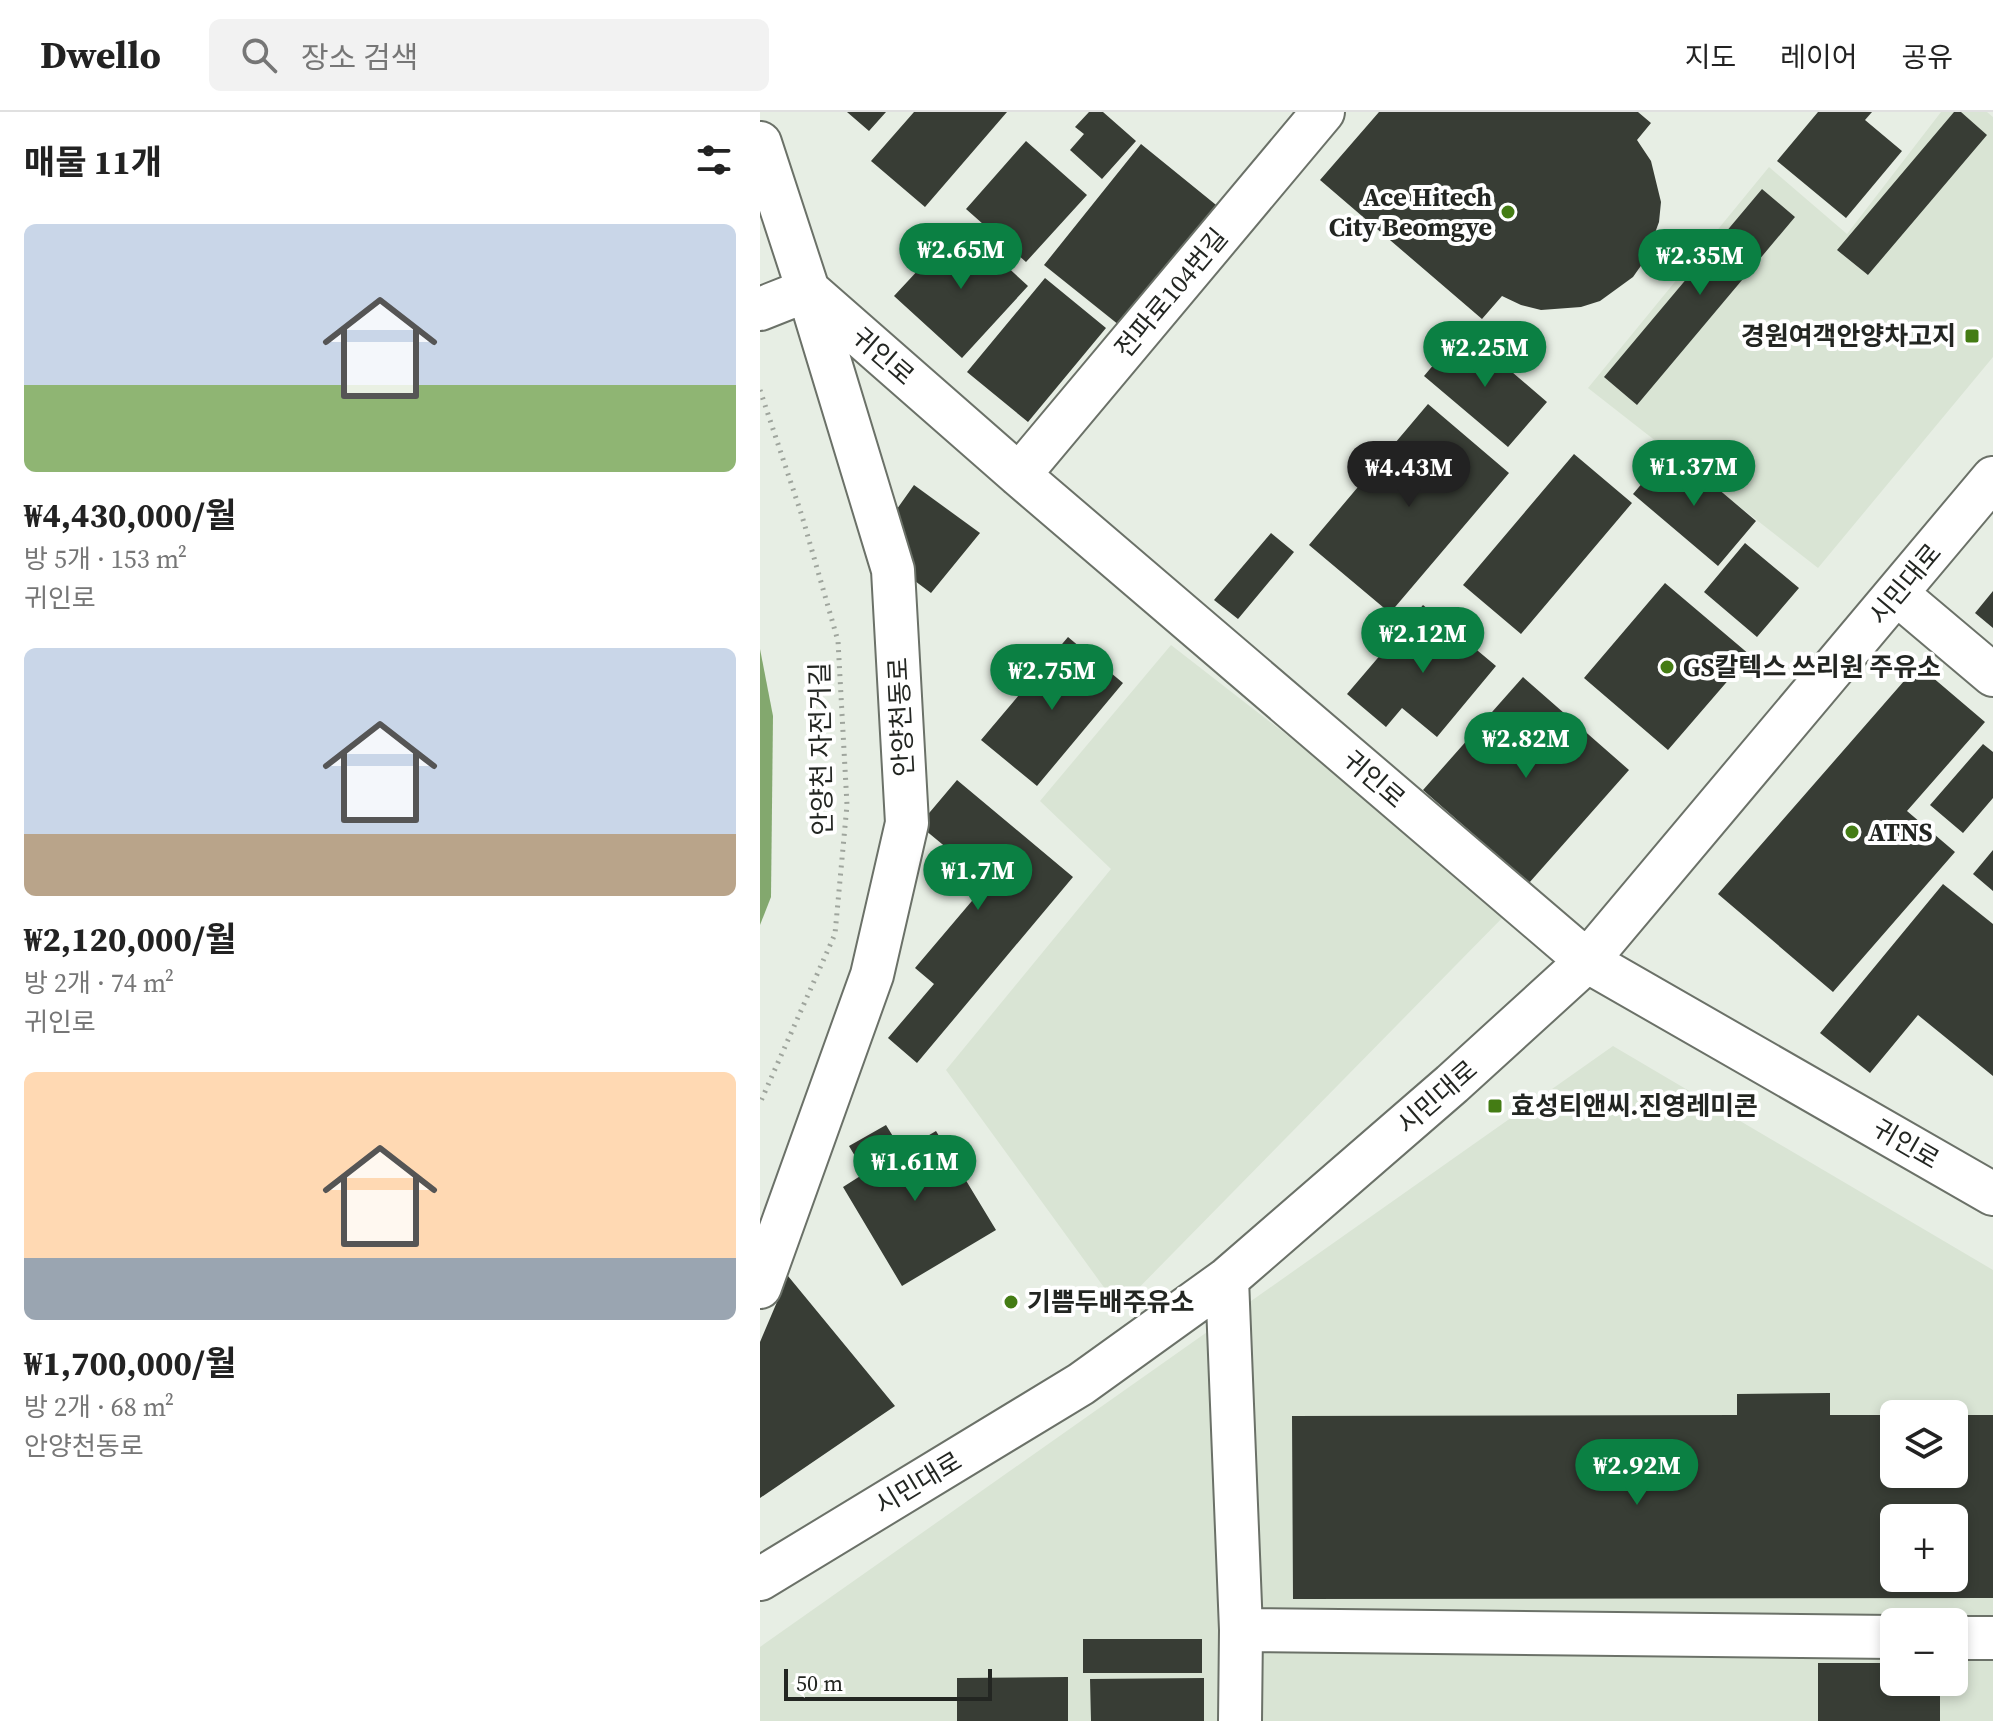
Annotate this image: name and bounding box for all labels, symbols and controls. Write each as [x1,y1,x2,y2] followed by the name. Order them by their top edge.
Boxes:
[209,19,769,91] search box
[40,29,161,81] text: Dwello
[237,33,281,77] icon: search
[301,37,418,78] text: 장소 검색
[1685,38,1736,76] text: 지도
[1780,38,1857,76] text: 레이어
[1901,38,1953,76] text: 공유
[692,138,736,182] icon: filters
[24,139,162,185] text: 매물 11개
[1329,179,1492,245] place label: Ace Hitech City Beomgye
[1499,203,1517,221] marker: Ace Hitech City Beomgye
[1106,221,1236,365] street label: 전파로104번길
[896,223,1026,291] pin: ₩2.65M
[1635,229,1765,297] pin: ₩2.35M
[917,231,1005,267] text: ₩2.65M
[1656,237,1744,273] text: ₩2.35M
[308,276,452,420] icon: home
[1741,318,1956,354] place label: 경원여객안양차고지
[844,319,922,393] street label: 귀인로
[1420,321,1550,389] pin: ₩2.25M
[1963,327,1981,345] marker: 경원여객안양차고지
[1441,329,1529,365] text: ₩2.25M
[1629,440,1759,508] pin: ₩1.37M
[1344,441,1474,509] pin: ₩4.43M
[1650,448,1738,484] text: ₩1.37M
[1365,449,1453,485] text: ₩4.43M
[24,492,236,538] text: ₩4,430,000/월
[1860,536,1950,632] street label: 시민대로
[24,541,187,577] text: 방 5개 · 153 m²
[24,580,96,616] text: 귀인로
[1358,607,1488,675] pin: ₩2.12M
[1379,615,1467,651] text: ₩2.12M
[987,644,1117,712] pin: ₩2.75M
[1683,649,1941,685] place label: GS칼텍스 쓰리원 주유소
[1008,652,1096,688] text: ₩2.75M
[880,656,922,778] street label: 안양천동로
[1658,658,1676,676] marker: GS칼텍스 쓰리원 주유소
[801,662,841,836] street label: 안양천 자전거길
[308,700,452,844] icon: home
[1461,712,1591,780] pin: ₩2.82M
[1482,720,1570,756] text: ₩2.82M
[1335,742,1413,816] street label: 귀인로
[1868,814,1933,850] place label: ATNS
[1843,823,1861,841] marker: ATNS
[922,844,1034,912] pin: ₩1.7M
[941,852,1015,888] text: ₩1.7M
[24,916,236,962] text: ₩2,120,000/월
[24,965,174,1001] text: 방 2개 · 74 m²
[24,1004,96,1040] text: 귀인로
[1389,1052,1485,1142] street label: 시민대로
[1511,1088,1758,1124] place label: 효성티앤씨.진영레미콘
[1486,1097,1504,1115] marker: 효성티앤씨.진영레미콘
[1866,1110,1946,1178] street label: 귀인로
[308,1124,452,1268] icon: home
[850,1135,980,1203] pin: ₩1.61M
[871,1143,959,1179] text: ₩1.61M
[1027,1284,1194,1320] place label: 기쁨두배주유소
[1002,1293,1020,1311] marker: 기쁨두배주유소
[24,1340,236,1386] text: ₩1,700,000/월
[24,1389,174,1425] text: 방 2개 · 68 m²
[1880,1400,1968,1696] map controls
[1880,1400,1968,1488] button: layers
[24,1428,144,1464] text: 안양천동로
[1572,1439,1702,1507] pin: ₩2.92M
[868,1443,968,1523] street label: 시민대로
[1593,1447,1681,1483] text: ₩2.92M
[1880,1504,1968,1592] button: +
[1880,1608,1968,1696] button: −
[784,1665,992,1701] scale bar
[796,1668,843,1698] text: 50 m

